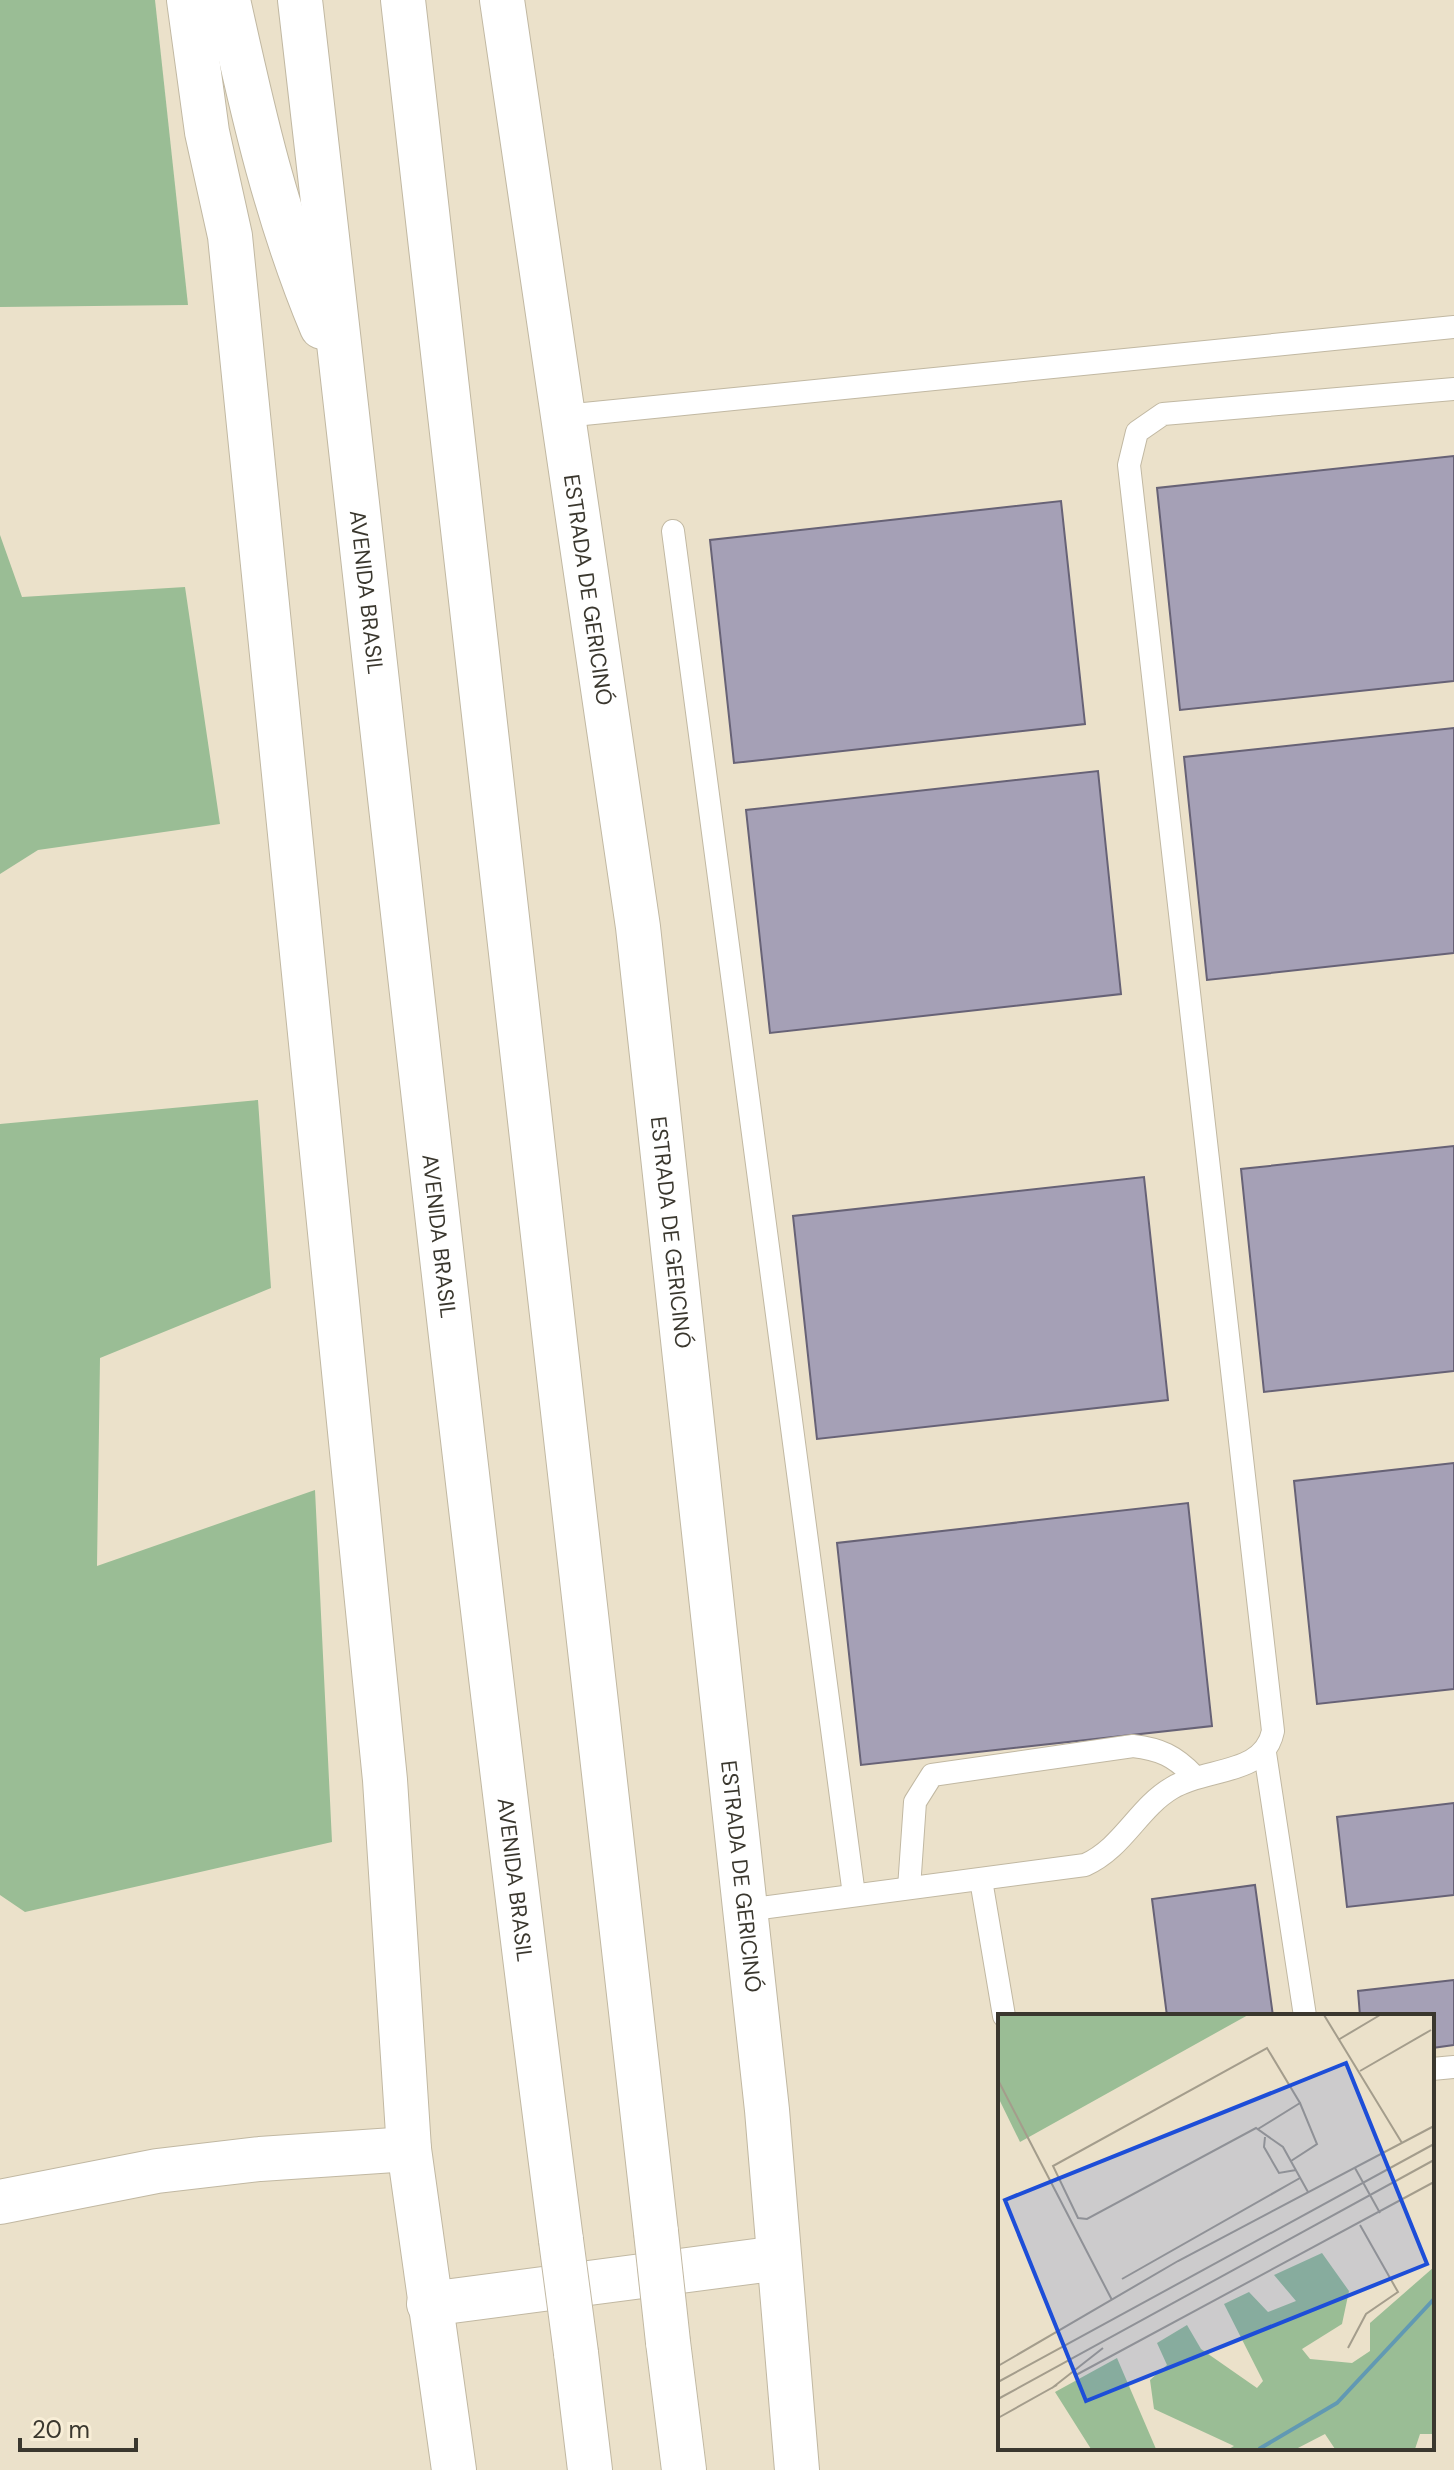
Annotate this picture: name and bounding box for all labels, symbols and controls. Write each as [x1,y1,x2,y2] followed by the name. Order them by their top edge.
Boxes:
[557,472,620,707] street label: ESTRADA DE GERICINÓ
[343,509,391,676] street label: AVENIDA BRASIL
[644,1115,698,1350] street label: ESTRADA DE GERICINÓ
[416,1153,463,1320] street label: AVENIDA BRASIL
[714,1759,769,1994] street label: ESTRADA DE GERICINÓ
[491,1796,540,1963] street label: AVENIDA BRASIL
[998,2014,1434,2450] inset map
[20,2402,136,2452] scale bar
[32,2414,90,2445] text: 20 m

